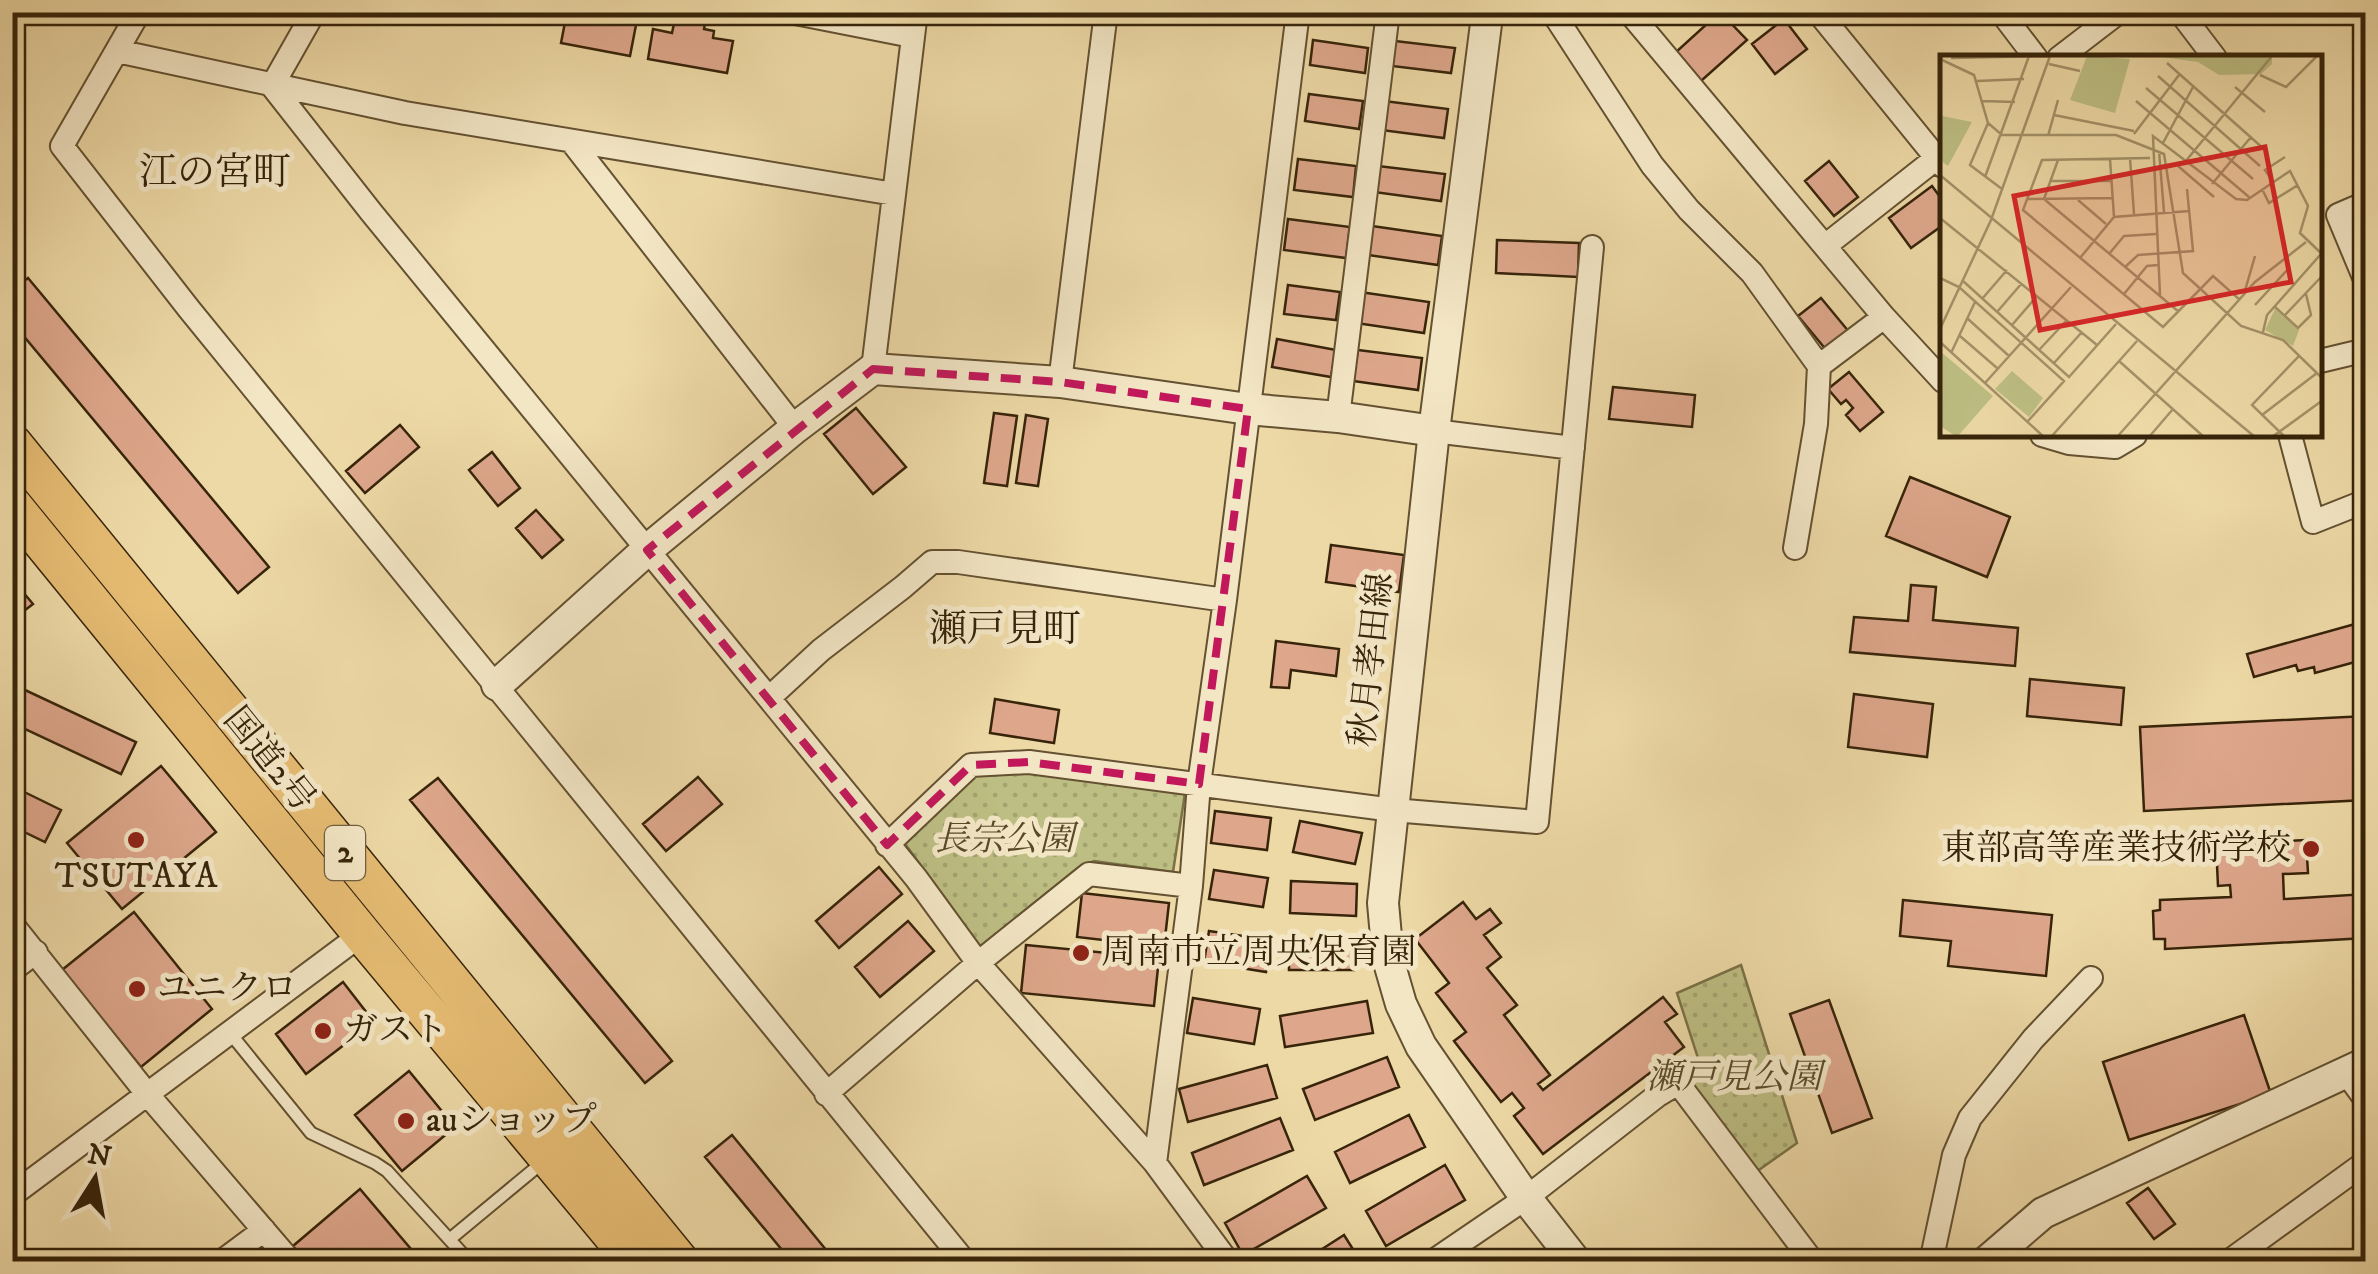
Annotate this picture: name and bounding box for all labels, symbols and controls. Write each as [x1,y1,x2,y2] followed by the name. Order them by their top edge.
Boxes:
[1940,55,2323,438] inset map
[139,149,291,197] district label: 江の宮町
[1341,571,1403,749] street label: 秋月孝田線
[929,606,1081,654] district label: 瀬戸見町
[213,699,325,821] street label: 国道2号
[934,818,1079,862] park label: 長宗公園
[325,826,365,880] road number: 2
[1941,827,2291,871] place label: 東部高等産業技術学校
[125,829,147,851] marker: TSUTAYA
[2300,838,2322,860] marker: 東部高等産業技術学校
[55,855,218,899] place label: TSUTAYA
[1101,931,1416,975] place label: 周南市立周央保育園
[1070,942,1092,964] marker: 周南市立周央保育園
[157,967,297,1011] place label: ユニクロ
[126,978,148,1000] marker: ユニクロ
[343,1009,448,1053] place label: ガスト
[312,1020,334,1042] marker: ガスト
[1646,1056,1826,1100] park label: 瀬戸見公園
[426,1099,597,1143] place label: auショップ
[395,1110,417,1132] marker: auショップ
[45,1129,145,1229] north arrow
[85,1137,114,1175] text: N

